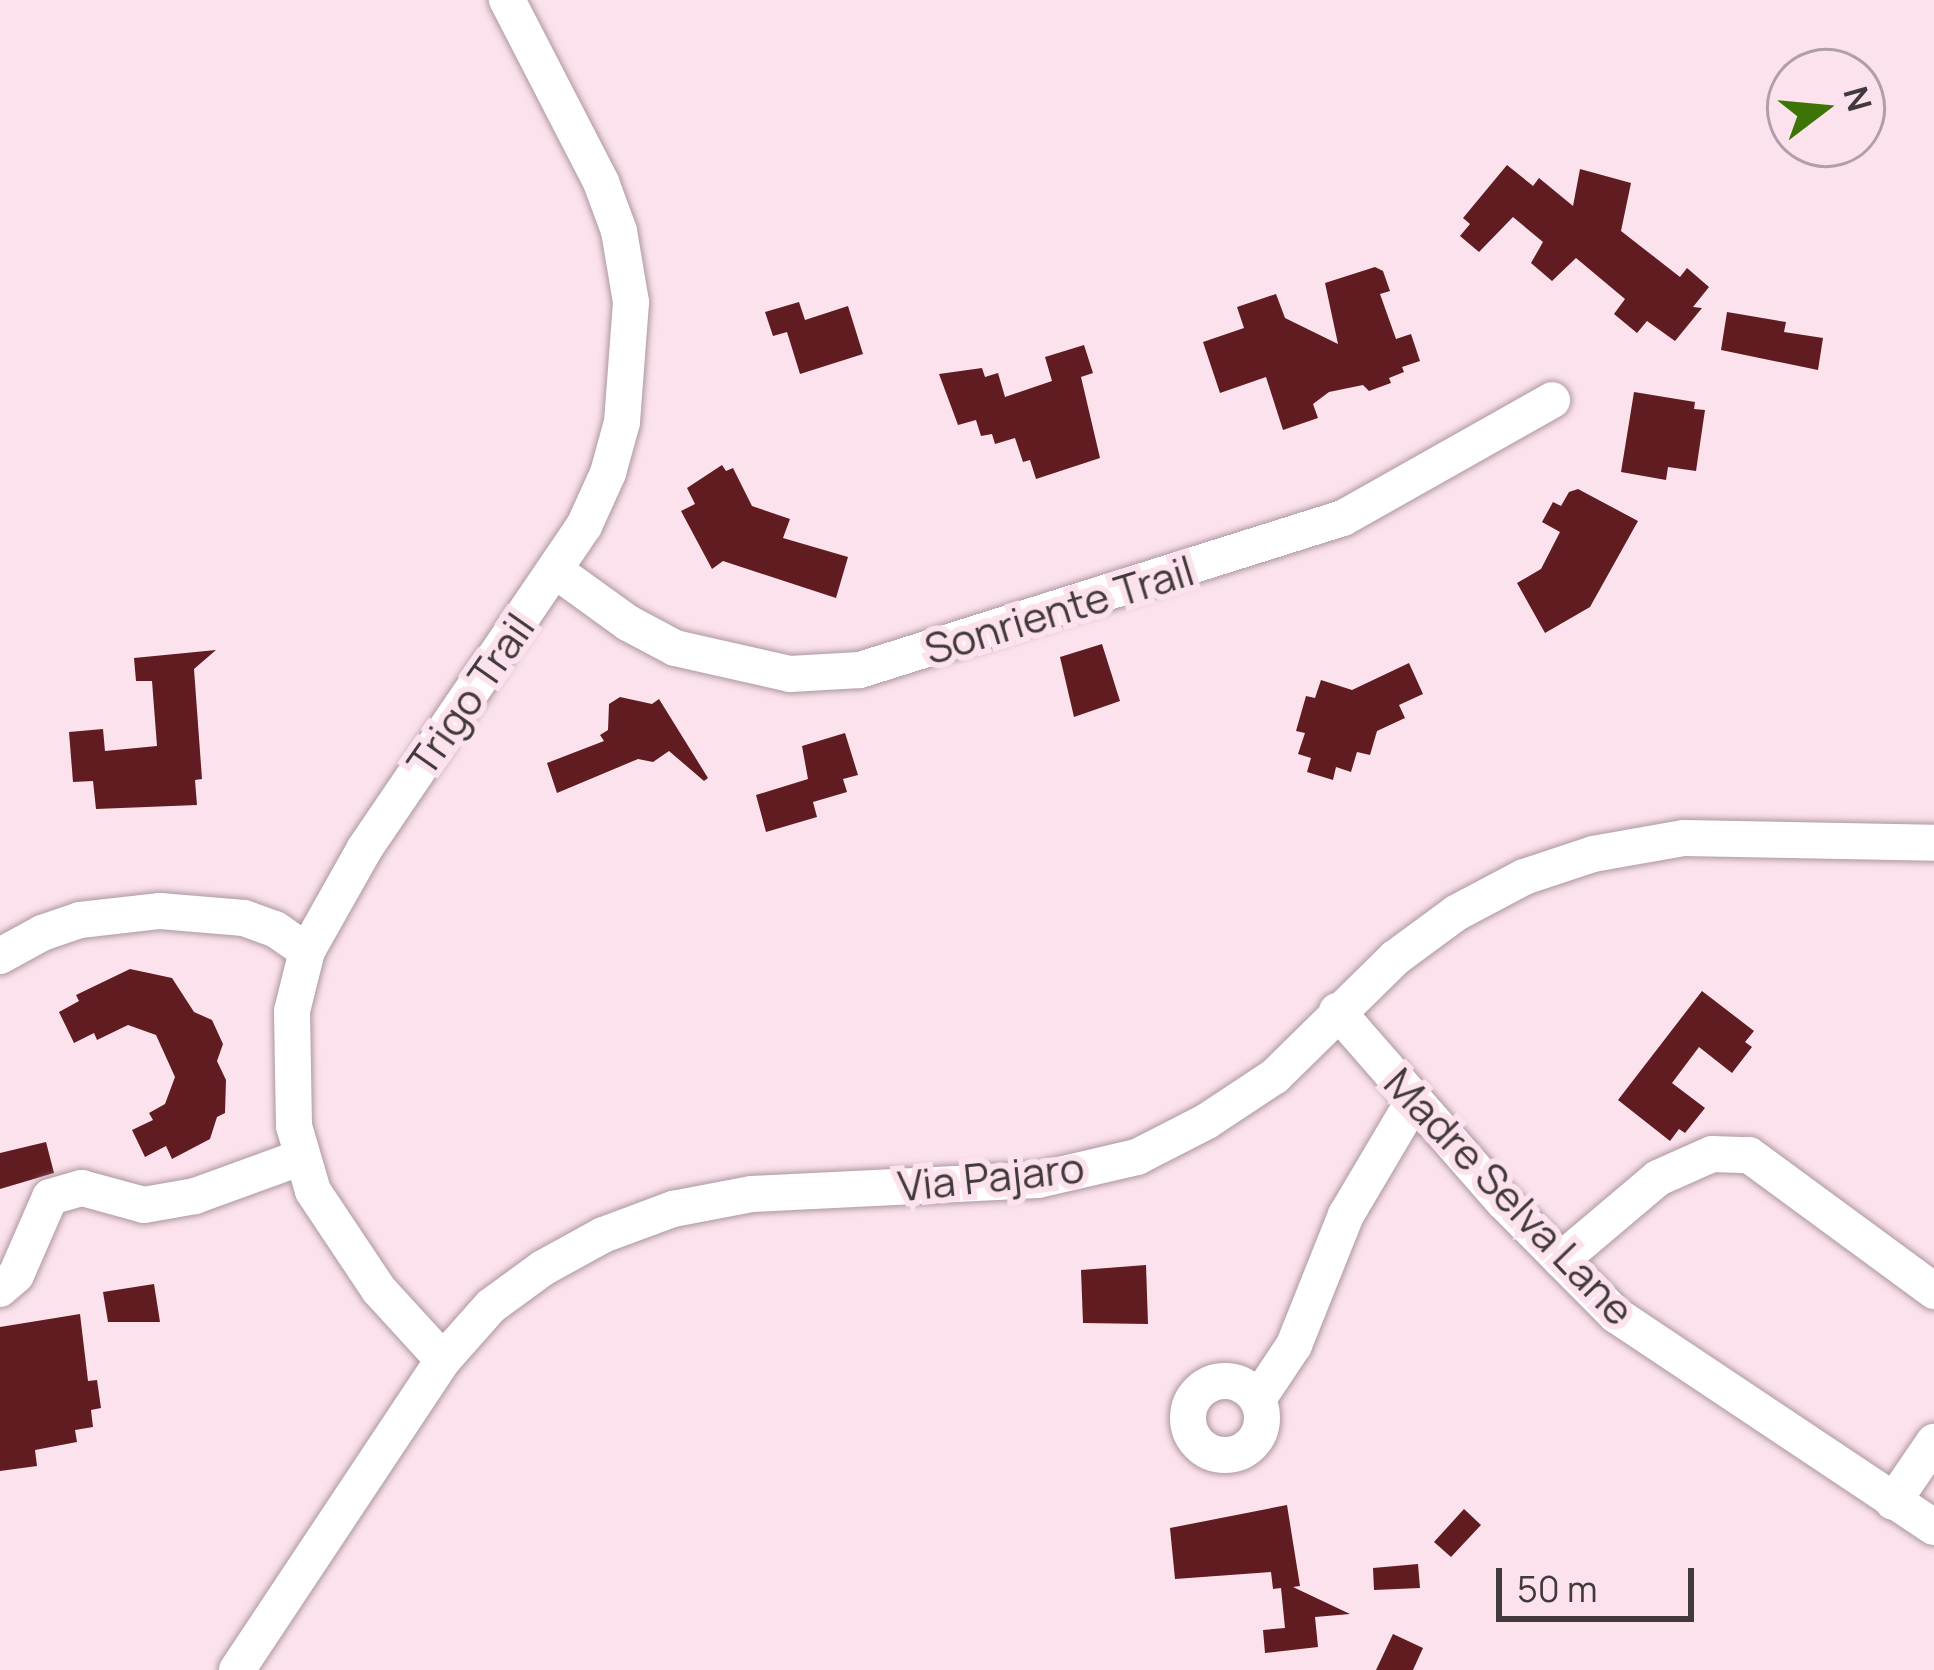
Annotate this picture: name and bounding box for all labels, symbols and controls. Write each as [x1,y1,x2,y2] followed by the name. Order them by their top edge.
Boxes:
[1766,48,1886,168] north arrow
[1833,81,1883,116] text: N
[918,544,1200,674] street label: Sonriente Trail
[396,603,544,785] street label: Trigo Trail
[1375,1057,1645,1335] street label: Madre Selva Lane
[895,1141,1087,1211] street label: Via Pajaro
[1502,1544,1700,1618] scale bar
[1517,1564,1597,1613] text: 50 m

